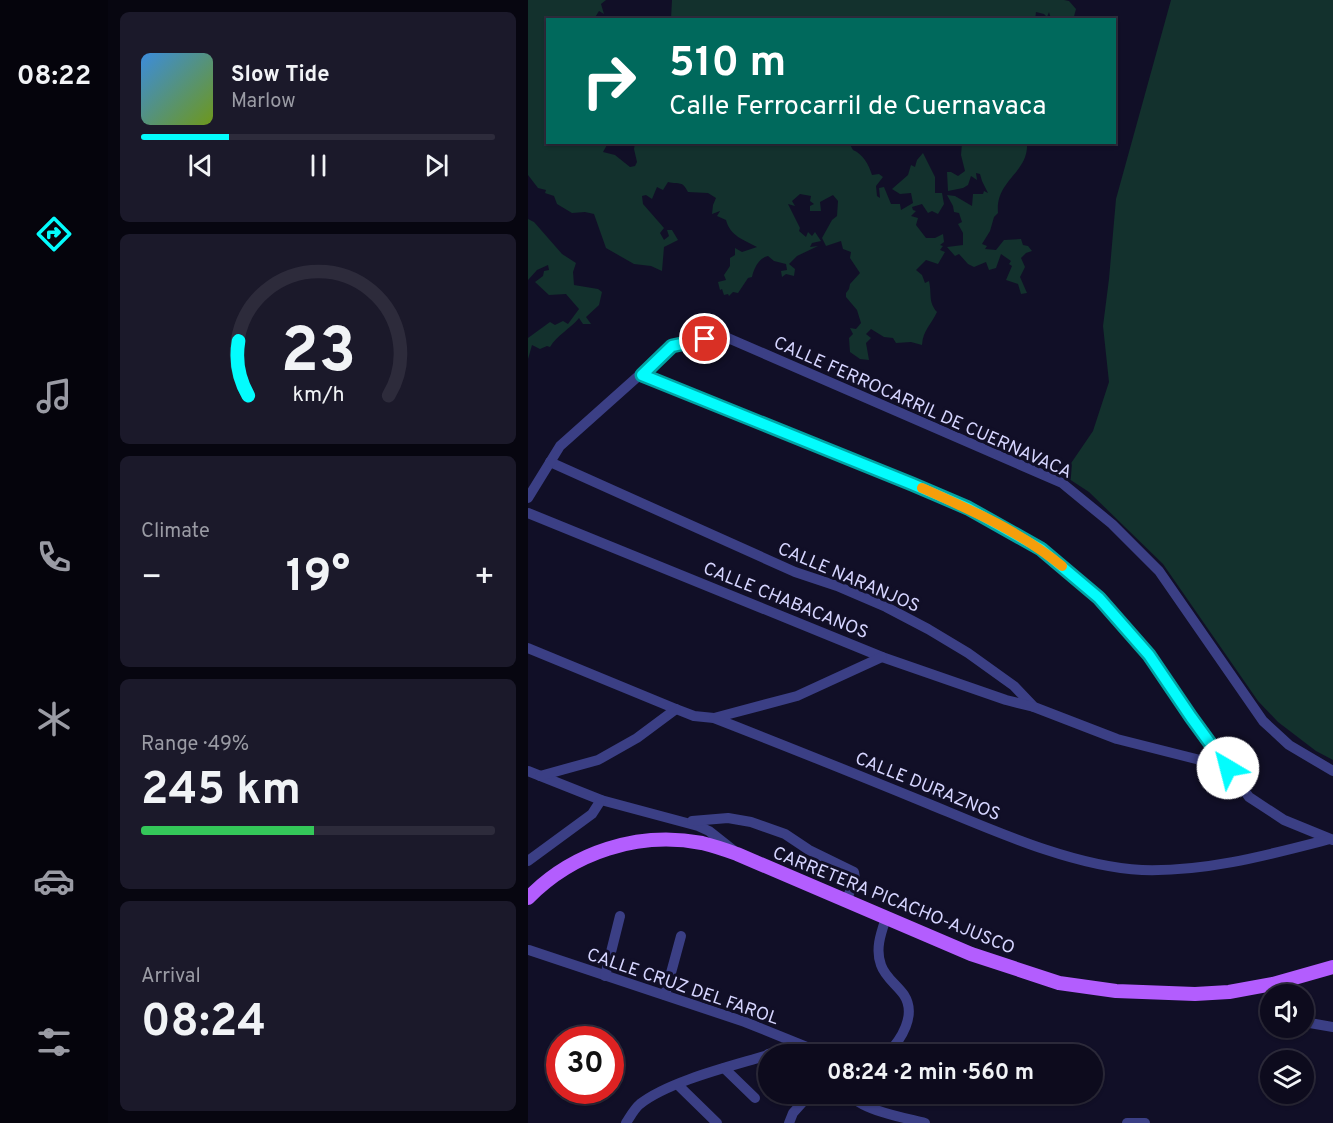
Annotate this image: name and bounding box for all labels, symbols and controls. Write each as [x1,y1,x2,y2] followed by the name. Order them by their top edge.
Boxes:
[669,38,786,91] text: 510 m
[570,42,648,120] icon: right
[17,60,91,94] text: 08:22
[231,62,330,89] text: Slow Tide
[231,89,295,115] text: Marlow
[669,90,1047,124] text: Calle Ferrocarril de Cuernavaca
[184,149,217,182] icon: previous
[302,149,335,182] icon: pause
[420,149,453,182] icon: next
[33,213,75,255] icon: directions
[679,313,730,364] pin
[280,315,356,394] text: 23
[688,322,721,355] icon: arrive
[770,332,1075,485] street label: CALLE FERROCARRIL DE CUERNAVACA
[33,375,75,417] icon: music
[292,383,344,410] text: km/h
[141,519,210,545] text: Climate
[33,536,75,578] icon: phone
[774,538,923,619] street label: CALLE NARANJOS
[286,550,350,607] text: 19°
[141,558,162,600] text: −
[474,558,495,600] text: +
[699,558,871,645] street label: CALLE CHABACANOS
[33,698,75,740] icon: climate
[141,732,249,758] text: Range · 49%
[1196,736,1260,800] position arrow
[851,748,1004,827] street label: CALLE DURAZNOS
[141,763,301,820] text: 245 km
[769,842,1018,961] street label: CARRETERA PICACHO-AJUSCO
[33,860,75,902] icon: car
[584,944,781,1031] street label: CALLE CRUZ DEL FAROL
[141,964,201,990] text: Arrival
[1260,984,1314,1104] map controls
[1260,984,1314,1038] button: sound
[141,995,266,1052] text: 08:24
[33,1021,75,1063] icon: filters
[546,1026,624,1104] speed limit sign: 30
[1260,1050,1314,1104] button: layers
[827,1060,1034,1087] text: 08:24 · 2 min · 560 m

